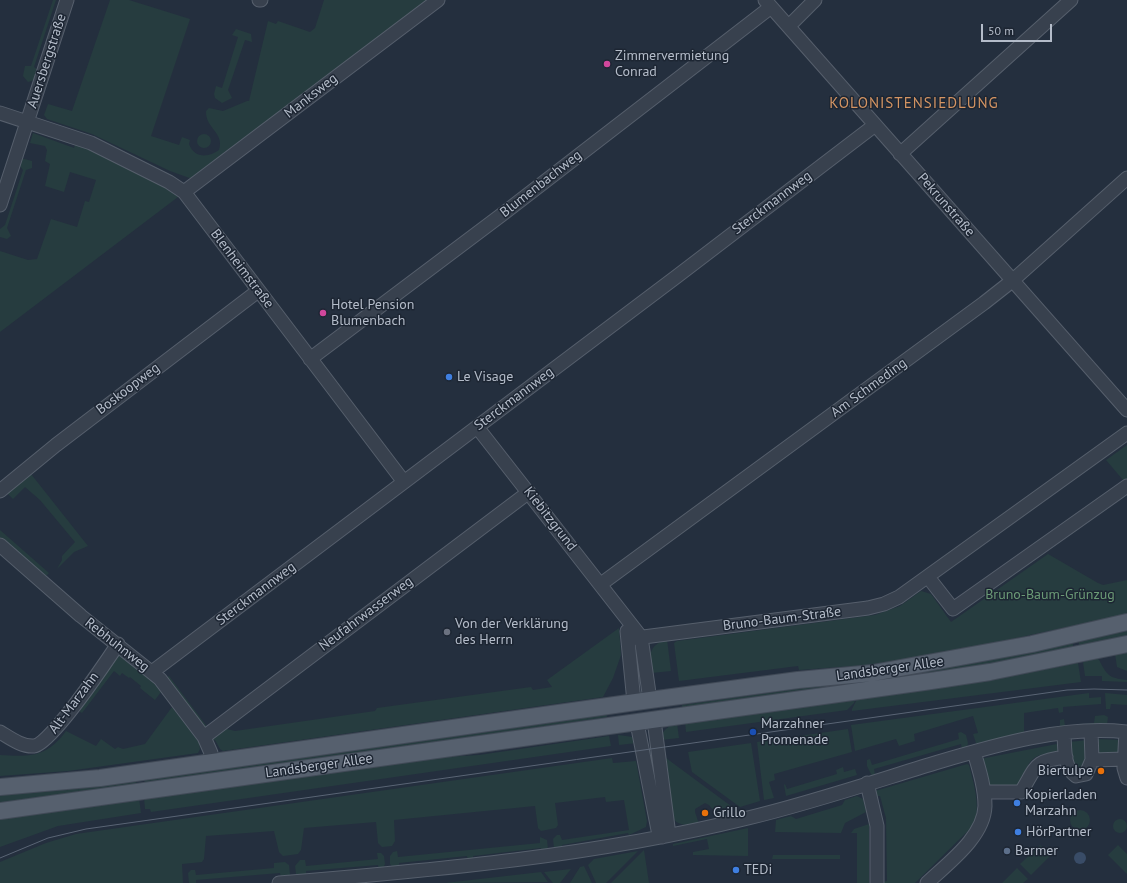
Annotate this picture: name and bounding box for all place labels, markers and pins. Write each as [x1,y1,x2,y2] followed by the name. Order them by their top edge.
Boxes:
[615,48,729,80] place label: Zimmervermietung Conrad
[602,59,612,69] marker: Zimmervermietung Conrad
[331,297,414,330] place label: Hotel Pension Blumenbach
[318,308,328,318] marker: Hotel Pension Blumenbach
[457,369,513,385] place label: Le Visage
[444,372,454,382] marker: Le Visage
[455,616,568,648] place label: Von der Verklärung des Herrn
[442,627,452,637] marker: Von der Verklärung des Herrn
[761,716,828,748] place label: Marzahner Promenade
[748,727,758,737] marker: Marzahner Promenade
[1038,763,1093,779] place label: Biertulpe
[1096,766,1106,776] marker: Biertulpe
[1025,787,1097,820] place label: Kopierladen Marzahn
[1012,798,1022,808] marker: Kopierladen Marzahn
[713,805,746,821] place label: Grillo
[700,808,710,818] marker: Grillo
[1026,824,1091,840] place label: HörPartner
[1013,827,1023,837] marker: HörPartner
[1015,843,1058,859] place label: Barmer
[1002,846,1012,856] marker: Barmer
[744,862,772,878] place label: TEDi
[731,865,741,875] marker: TEDi

